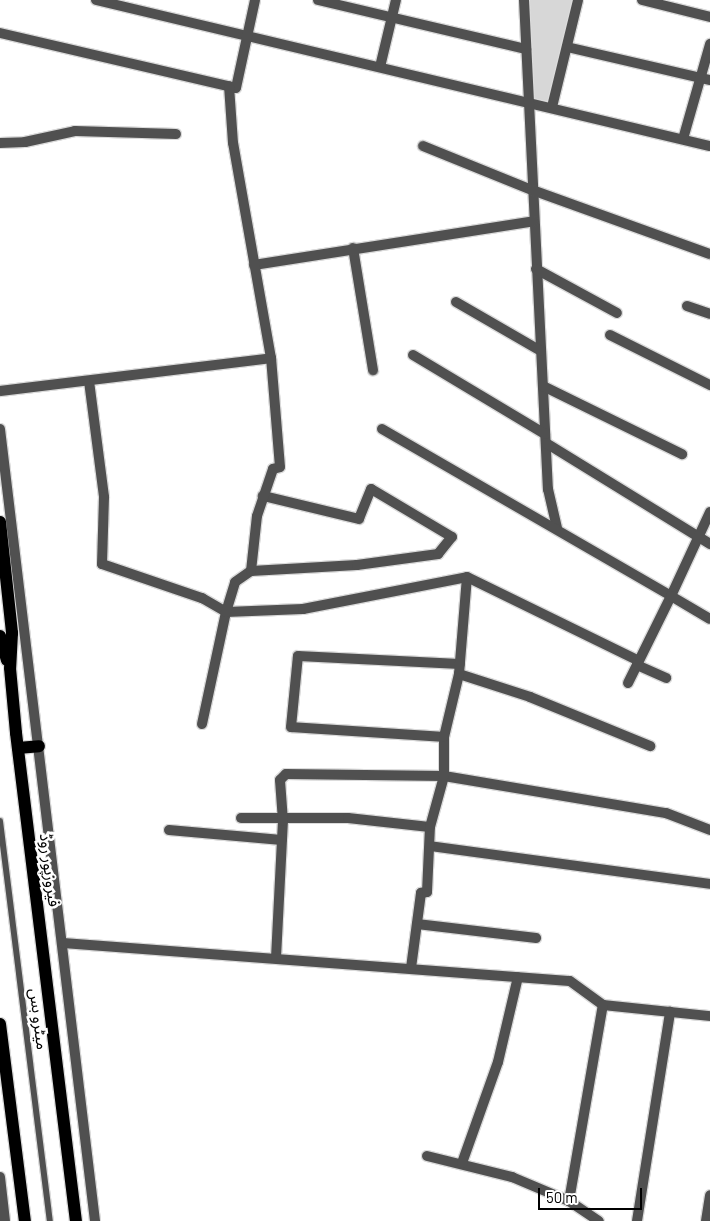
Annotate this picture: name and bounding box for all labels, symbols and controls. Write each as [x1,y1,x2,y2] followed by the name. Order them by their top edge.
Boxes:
[36,832,64,908] street label: فیروزپور روڈ
[26,987,52,1051] street label: میٹرو بس
[540,1178,644,1210] scale bar
[546,1188,578,1206] text: 50 m

